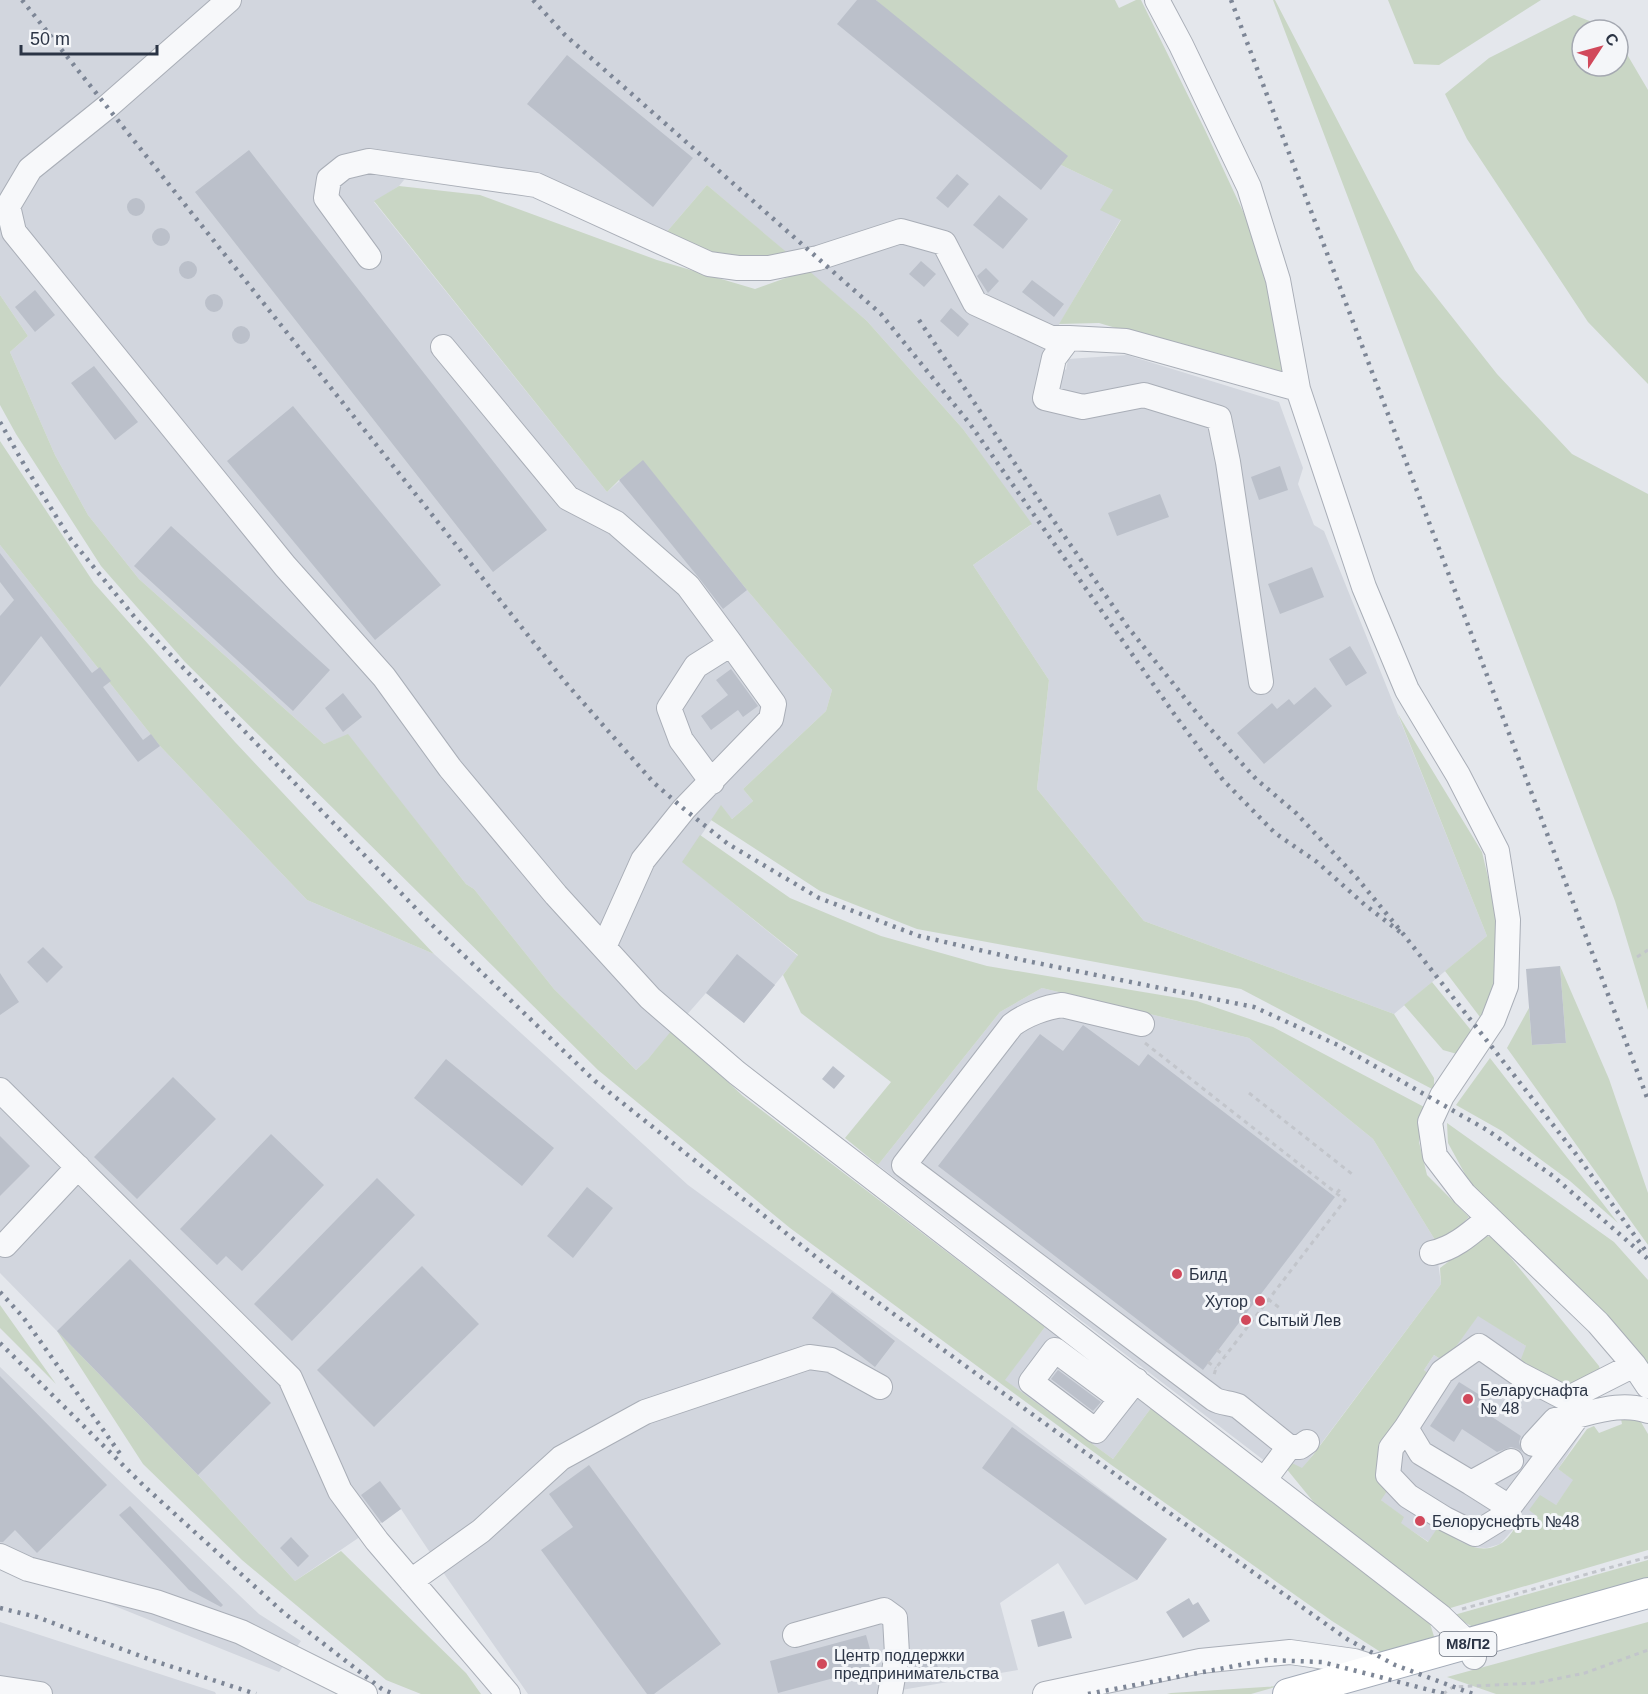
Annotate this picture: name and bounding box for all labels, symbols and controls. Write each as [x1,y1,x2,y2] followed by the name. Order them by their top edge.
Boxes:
[21,18,158,56] scale bar
[1570,18,1630,78] north arrow
[30,29,70,49] text: 50 m
[1601,30,1622,50] text: С
[1189,1266,1228,1283] place label: Билд
[1170,1267,1184,1281] marker: Билд
[1205,1293,1248,1310] place label: Хутор
[1253,1294,1267,1308] marker: Хутор
[1258,1312,1341,1329] place label: Сытый Лев
[1239,1313,1253,1327] marker: Сытый Лев
[1480,1382,1588,1417] place label: Беларуснафта № 48
[1461,1392,1475,1406] marker: Беларуснафта № 48
[1432,1513,1580,1530] place label: Белоруснефть №48
[1413,1514,1427,1528] marker: Белоруснефть №48
[1440,1632,1496,1656] road number: М8/П2
[834,1647,999,1682] place label: Центр поддержки предпринимательства
[815,1657,829,1671] marker: Центр поддержки предпринимательства

